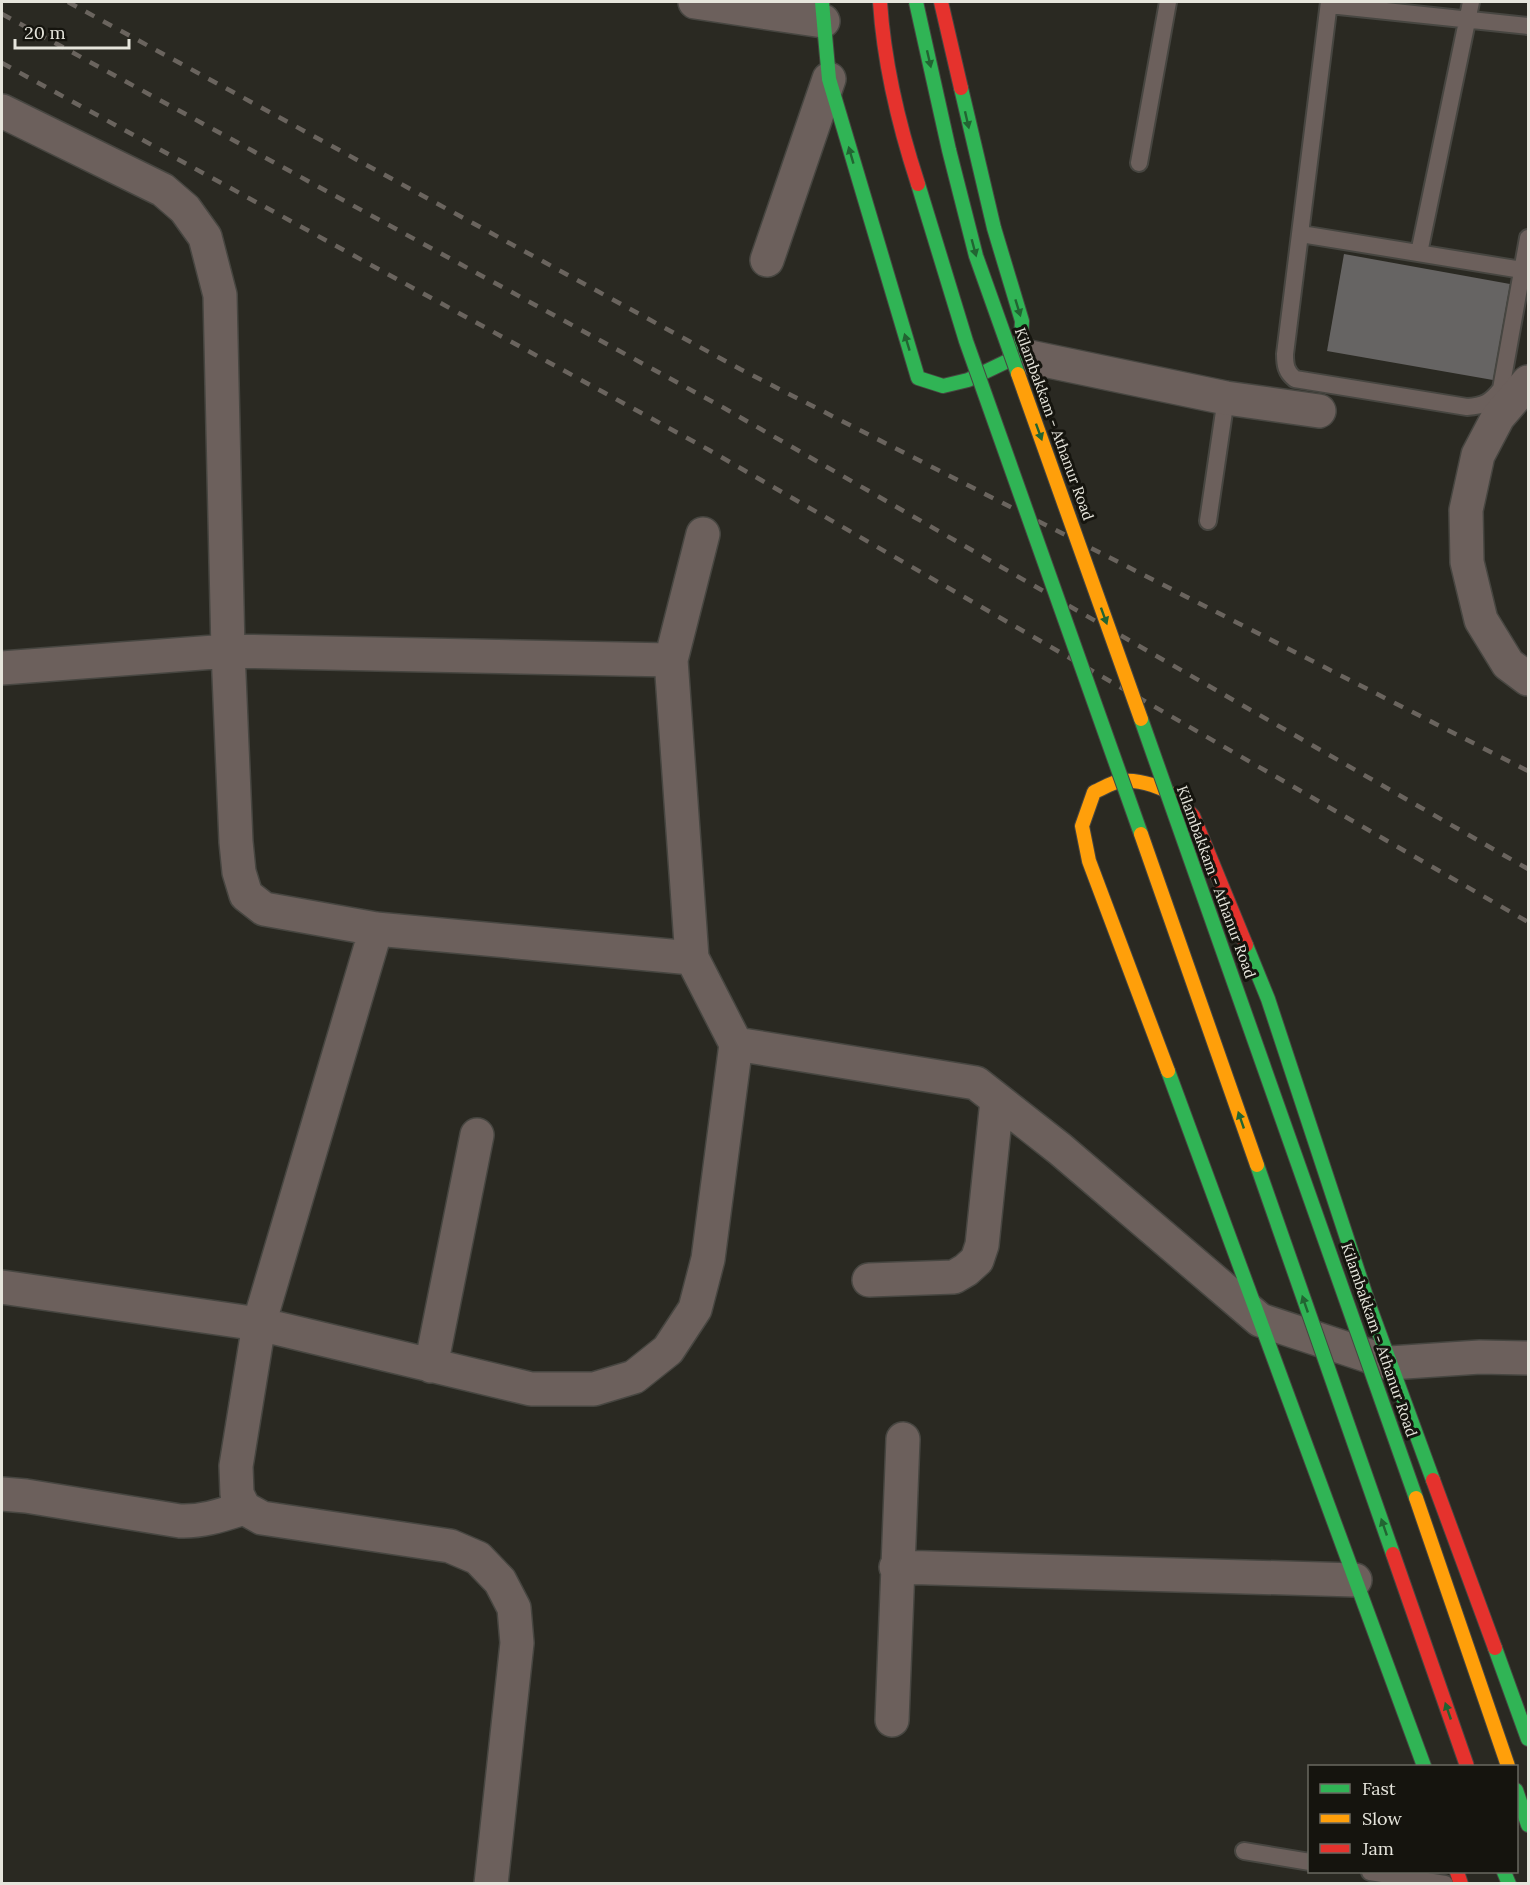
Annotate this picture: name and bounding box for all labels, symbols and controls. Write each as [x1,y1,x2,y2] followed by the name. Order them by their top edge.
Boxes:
[15,12,129,50] scale bar
[24,21,66,44] text: 20 m
[925,49,934,68] one-way arrow
[963,111,973,129] one-way arrow
[846,146,855,164] one-way arrow
[970,239,980,257] one-way arrow
[1014,299,1023,317] one-way arrow
[1011,325,1098,523] street label: Kilambakkam - Athanur Road
[902,332,911,350] one-way arrow
[1035,423,1045,441] one-way arrow
[1100,607,1110,625] one-way arrow
[1173,783,1260,981] street label: Kilambakkam - Athanur Road
[1235,1111,1245,1129] one-way arrow
[1337,1240,1422,1439] street label: Kilambakkam - Athanur Road
[1300,1295,1309,1313] one-way arrow
[1378,1518,1388,1536] one-way arrow
[1443,1702,1453,1720] one-way arrow
[1308,1765,1518,1873] legend
[1362,1777,1396,1800] text: Fast
[1362,1807,1402,1830] text: Slow
[1361,1837,1394,1860] text: Jam

